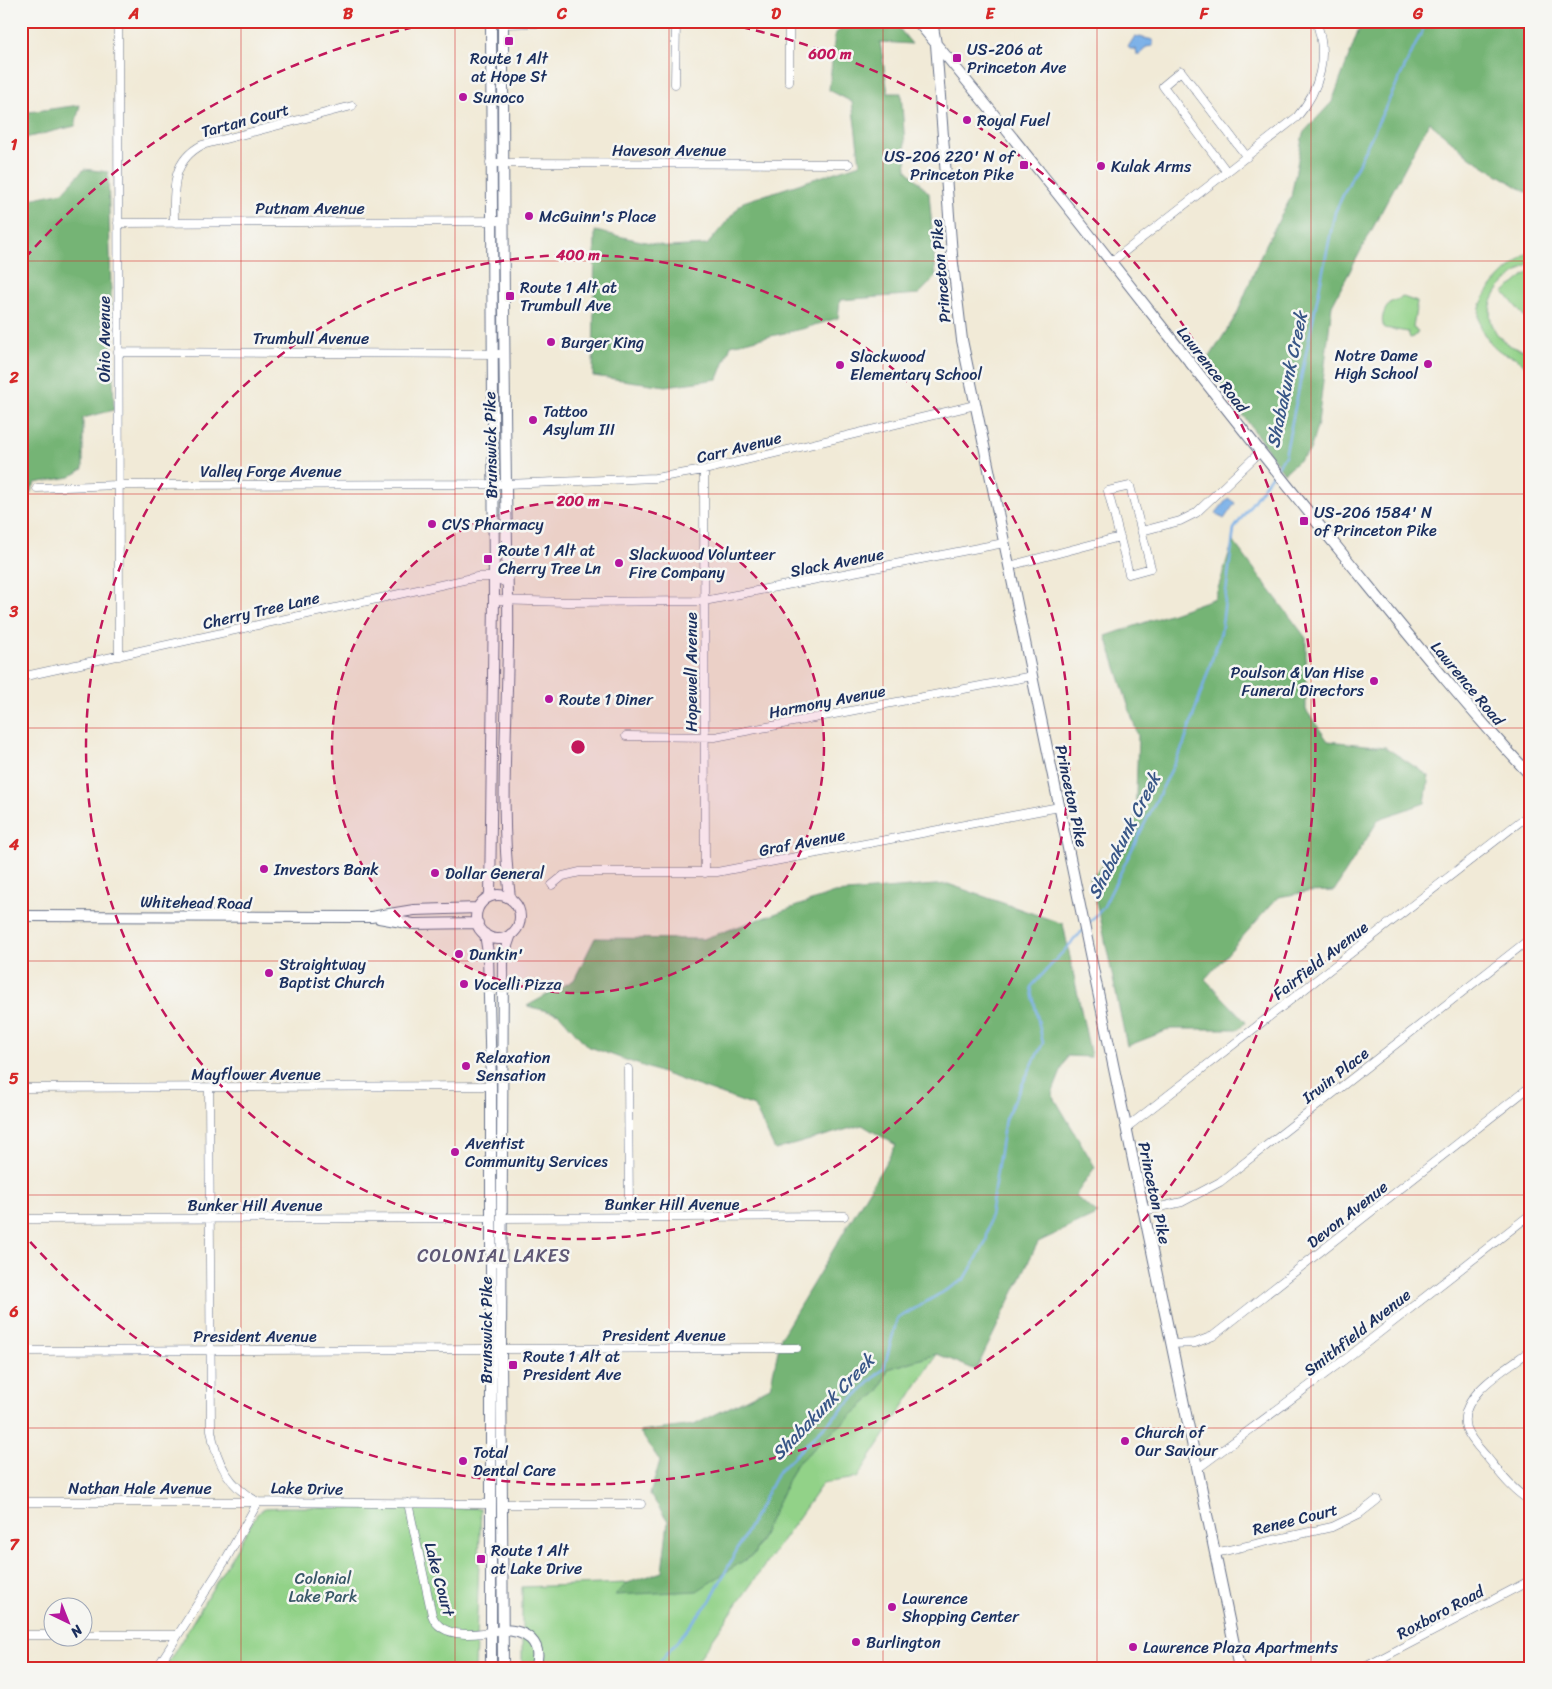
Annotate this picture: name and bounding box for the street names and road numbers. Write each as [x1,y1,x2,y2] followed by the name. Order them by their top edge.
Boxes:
[198,95,292,146] street label: Tartan Court
[612,136,726,165] street label: Haveson Avenue
[255,194,365,223] street label: Putnam Avenue
[922,218,959,324] street label: Princeton Pike
[90,296,119,382] street label: Ohio Avenue
[1169,319,1257,420] street label: Lawrence Road
[253,324,369,353] street label: Trumbull Avenue
[475,391,506,499] street label: Brunswick Pike
[693,423,785,472] street label: Carr Avenue
[200,457,342,486] street label: Valley Forge Avenue
[788,539,886,586] street label: Slack Avenue
[200,583,322,638] street label: Cherry Tree Lane
[677,612,706,732] street label: Hopewell Avenue
[1423,634,1513,734] street label: Lawrence Road
[766,676,888,727] street label: Harmony Avenue
[1047,742,1097,850] street label: Princeton Pike
[757,820,848,865] street label: Graf Avenue
[140,887,253,918] street label: Whitehead Road
[1266,913,1375,1007] street label: Fairfield Avenue
[1294,1039,1376,1112] street label: Irwin Place
[191,1060,321,1089] street label: Mayflower Avenue
[1130,1139,1180,1247] street label: Princeton Pike
[1300,1173,1395,1256] street label: Devon Avenue
[605,1190,740,1219] street label: Bunker Hill Avenue
[188,1191,323,1220] street label: Bunker Hill Avenue
[472,1276,501,1384] street label: Brunswick Pike
[1297,1281,1418,1384] street label: Smithfield Avenue
[602,1321,726,1350] street label: President Avenue
[193,1322,317,1351] street label: President Avenue
[270,1473,343,1504] street label: Lake Drive
[68,1474,212,1503] street label: Nathan Hale Avenue
[1249,1495,1341,1544] street label: Renee Court
[416,1539,463,1620] street label: Lake Court
[1391,1576,1491,1648] street label: Roxboro Road

